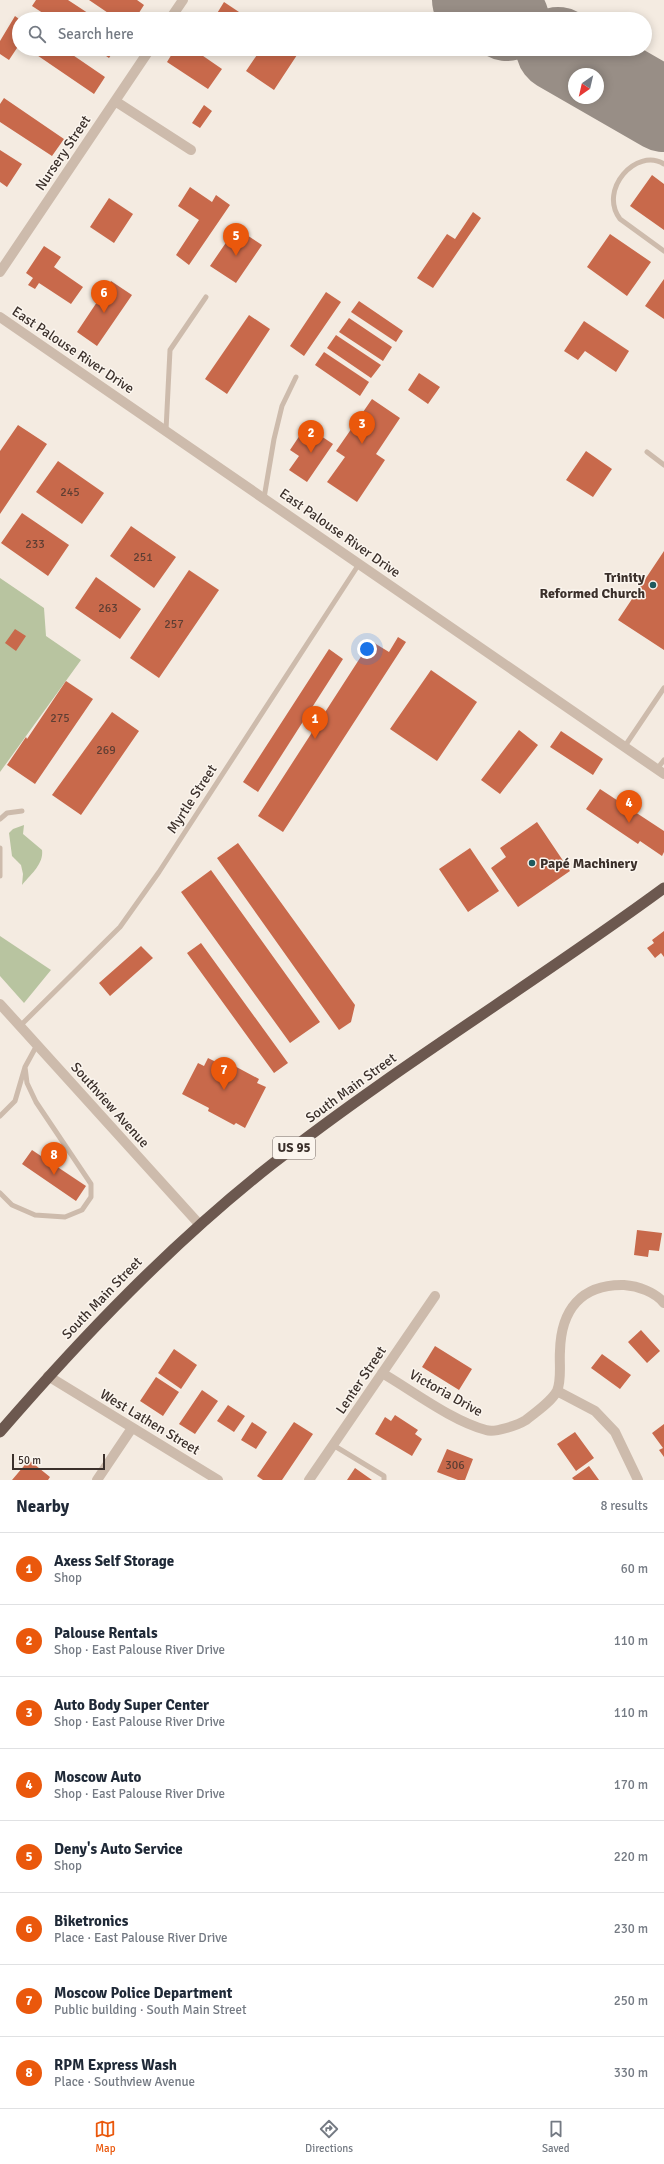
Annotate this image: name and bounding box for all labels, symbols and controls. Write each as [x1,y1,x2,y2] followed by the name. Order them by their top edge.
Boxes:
[12,12,652,56] search box
[26,23,48,45] icon: search
[58,25,134,43] text: Search here
[568,68,604,104] north arrow
[32,112,94,194] street label: Nursery Street
[223,223,249,256] pin: 5
[91,280,117,313] pin: 6
[9,303,137,397] street label: East Palouse River Drive
[349,411,375,444] pin: 3
[298,420,324,453] pin: 2
[60,485,80,500] house number: 245
[276,485,404,581] street label: East Palouse River Drive
[25,537,45,552] house number: 233
[133,550,153,565] house number: 251
[539,569,645,602] place label: Trinity Reformed Church
[648,580,658,590] marker: Trinity Reformed Church
[98,601,118,616] house number: 263
[164,617,184,632] house number: 257
[357,639,377,659] your location
[302,706,328,739] pin: 1
[50,711,70,726] house number: 275
[96,743,116,758] house number: 269
[163,761,221,837] street label: Myrtle Street
[616,790,642,823] pin: 4
[540,855,638,872] place label: Papé Machinery
[527,858,537,868] marker: Papé Machinery
[302,1049,400,1127] street label: South Main Street
[211,1057,237,1090] pin: 7
[67,1059,153,1151] street label: Southview Avenue
[273,1137,315,1159] road number: US 95
[41,1142,67,1175] pin: 8
[58,1253,146,1343] street label: South Main Street
[332,1343,390,1417] street label: Lenter Street
[406,1366,486,1420] street label: Victoria Drive
[97,1386,203,1459] street label: West Lathen Street
[12,1452,105,1471] scale bar
[18,1454,41,1467] text: 50 m
[445,1458,465,1473] house number: 306
[16,1496,69,1517] text: Nearby
[600,1498,648,1514] text: 8 results
[54,1552,174,1570] text: Axess Self Storage
[25,1561,33,1577] text: 1
[621,1561,648,1577] text: 60 m
[54,1570,82,1586] text: Shop
[54,1624,158,1642] text: Palouse Rentals
[25,1633,33,1649] text: 2
[614,1633,648,1649] text: 110 m
[54,1642,225,1658] text: Shop · East Palouse River Drive
[54,1696,209,1714] text: Auto Body Super Center
[25,1705,33,1721] text: 3
[614,1705,648,1721] text: 110 m
[54,1714,225,1730] text: Shop · East Palouse River Drive
[54,1768,141,1786] text: Moscow Auto
[25,1777,33,1793] text: 4
[614,1777,648,1793] text: 170 m
[54,1786,225,1802] text: Shop · East Palouse River Drive
[54,1840,183,1858] text: Deny's Auto Service
[25,1849,33,1865] text: 5
[614,1849,648,1865] text: 220 m
[54,1858,82,1874] text: Shop
[54,1912,128,1930] text: Biketronics
[25,1921,33,1937] text: 6
[614,1921,648,1937] text: 230 m
[54,1930,227,1946] text: Place · East Palouse River Drive
[54,1984,232,2002] text: Moscow Police Department
[25,1993,33,2009] text: 7
[614,1993,648,2009] text: 250 m
[54,2002,247,2018] text: Public building · South Main Street
[54,2056,177,2074] text: RPM Express Wash
[25,2065,33,2081] text: 8
[614,2065,648,2081] text: 330 m
[54,2074,195,2090] text: Place · Southview Avenue
[94,2118,116,2155] tab: Map
[305,2118,353,2155] tab: Directions
[542,2118,570,2155] tab: Saved

